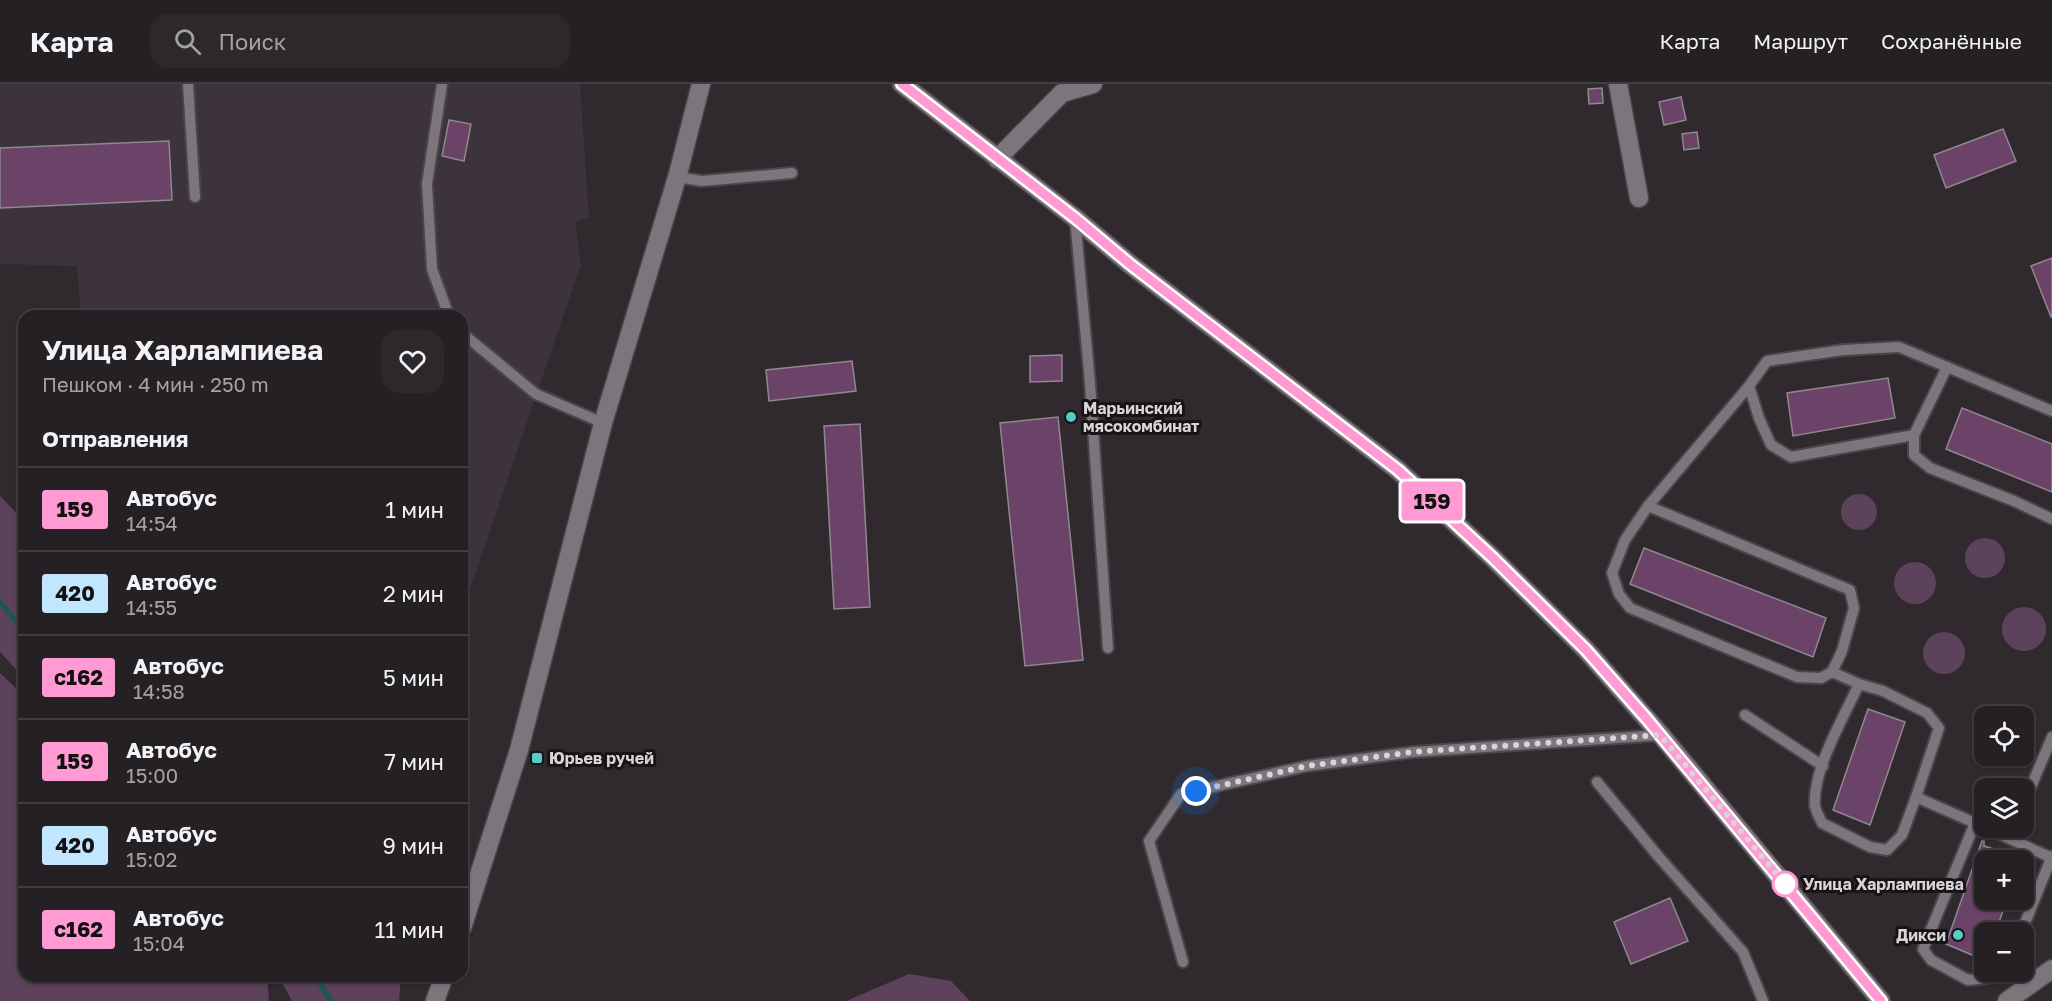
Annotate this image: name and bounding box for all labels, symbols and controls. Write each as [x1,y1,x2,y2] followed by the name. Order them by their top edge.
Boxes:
[150,14,570,68] search box
[30,25,114,58] text: Карта
[171,25,204,58] icon: search
[219,28,286,55] text: Поиск
[1659,28,1720,54] text: Карта
[1753,28,1848,54] text: Маршрут
[1881,28,2022,54] text: Сохранённые
[381,330,444,393] button: heart
[42,333,323,366] text: Улица Харлампиева
[42,372,269,396] text: Пешком · 4 мин · 250 m
[1083,398,1199,436] place label: Марьинский мясокомбинат
[1064,410,1078,424] marker: Марьинский мясокомбинат
[42,425,188,452] text: Отправления
[1398,482,1466,520] line badge: 159
[126,484,217,511] text: Автобус
[1414,488,1450,514] text: 159
[57,496,93,522] text: 159
[385,496,444,523] text: 1 мин
[126,511,178,535] text: 14:54
[126,568,217,595] text: Автобус
[55,580,95,606] text: 420
[383,580,444,607] text: 2 мин
[126,595,177,619] text: 14:55
[133,652,224,679] text: Автобус
[54,664,103,690] text: с162
[383,664,444,691] text: 5 мин
[133,679,185,703] text: 14:58
[1974,706,2034,982] map controls
[1974,706,2034,766] button: locate
[126,736,217,763] text: Автобус
[57,748,93,774] text: 159
[384,748,444,775] text: 7 мин
[549,748,654,768] place label: Юрьев ручей
[530,751,544,765] marker: Юрьев ручей
[126,763,178,787] text: 15:00
[1181,776,1211,806] your location
[1974,778,2034,838] button: layers
[126,820,217,847] text: Автобус
[55,832,95,858] text: 420
[383,832,444,859] text: 9 мин
[126,847,177,871] text: 15:02
[1974,850,2034,910] button: +
[1772,871,1798,897] marker: Улица Харлампиева
[1803,874,1964,894] place label: Улица Харлампиева
[133,904,224,931] text: Автобус
[54,916,103,942] text: с162
[374,916,444,943] text: 11 мин
[1974,922,2034,982] button: −
[1896,925,1946,945] place label: Дикси
[1951,928,1965,942] marker: Дикси
[133,931,185,955] text: 15:04

